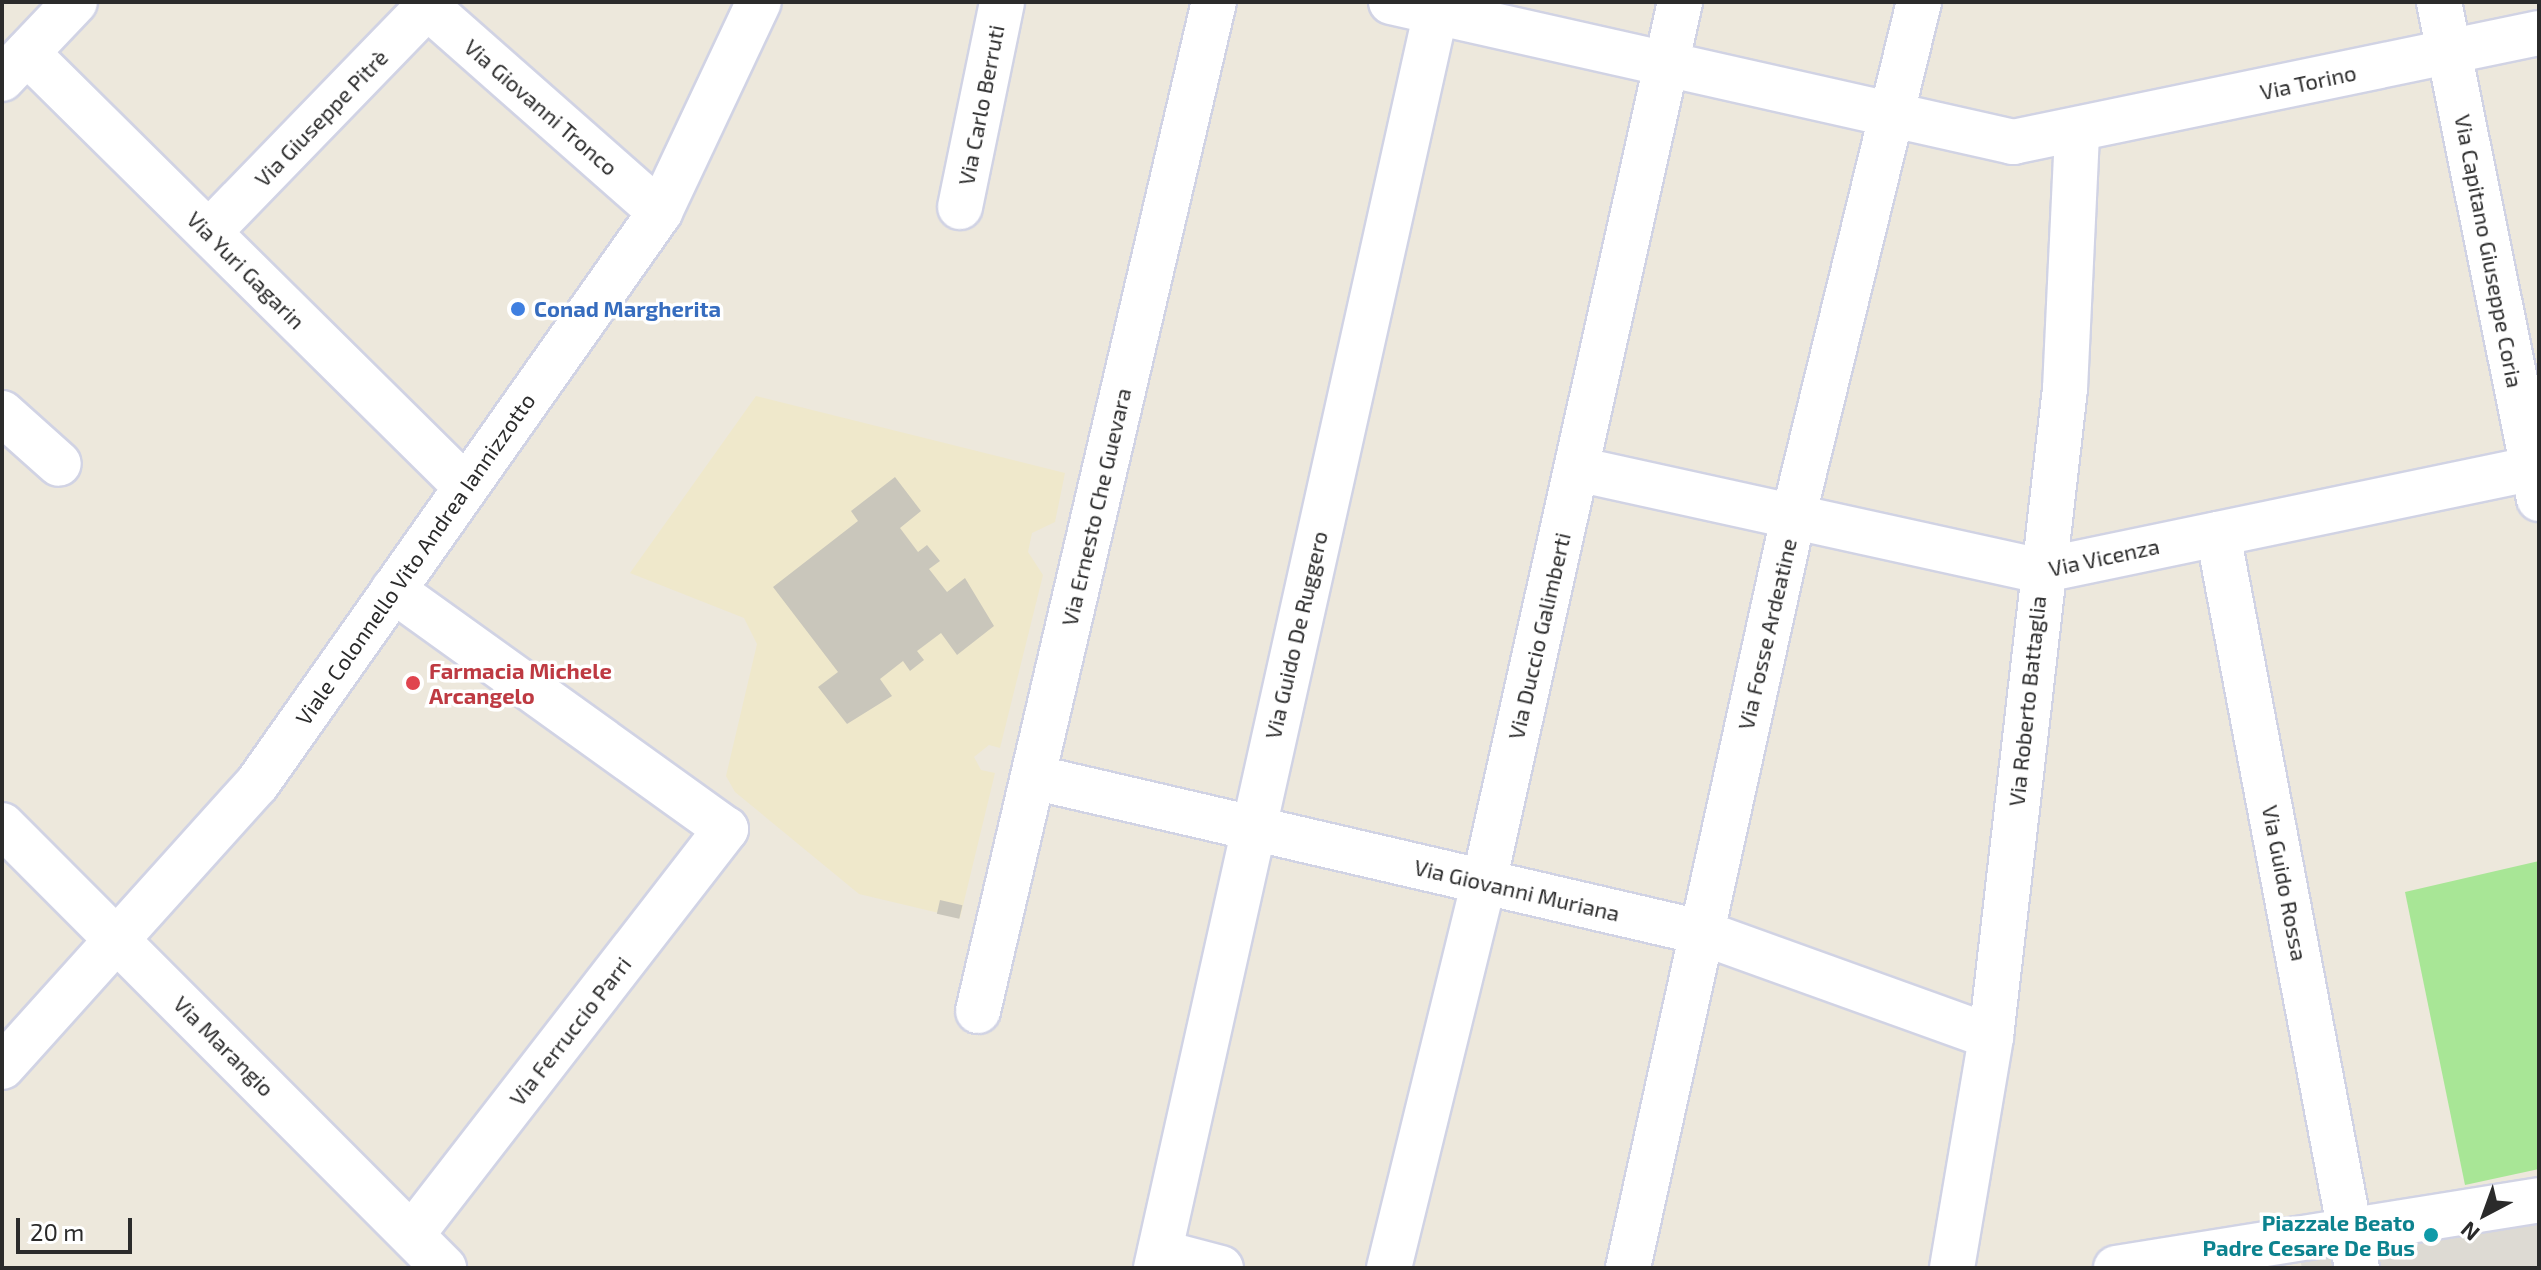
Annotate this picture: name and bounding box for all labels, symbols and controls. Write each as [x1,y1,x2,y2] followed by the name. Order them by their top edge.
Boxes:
[953,23,1009,187] street label: Via Carlo Berruti
[459,33,623,181] street label: Via Giovanni Tronco
[249,44,393,192] street label: Via Giuseppe Pitrè
[2257,59,2359,105] street label: Via Torino
[2450,112,2528,390] street label: Via Capitano Giuseppe Coria
[181,205,311,335] street label: Via Yuri Gagarin
[534,296,721,322] place label: Conad Margherita
[509,300,527,318] marker: Conad Margherita
[1056,386,1136,628] street label: Via Ernesto Che Guevara
[289,388,541,730] street label: Viale Colonnello Vito Andrea Iannizzotto
[1259,529,1333,741] street label: Via Guido De Ruggero
[1502,530,1576,742] street label: Via Duccio Galimberti
[2046,532,2162,582] street label: Via Vicenza
[1732,535,1802,733] street label: Via Fosse Ardeatine
[2003,594,2051,808] street label: Via Roberto Battaglia
[429,657,612,708] place label: Farmacia Michele Arcangelo
[404,674,422,692] marker: Farmacia Michele Arcangelo
[2257,803,2313,963] street label: Via Guido Rossa
[1412,854,1622,926] street label: Via Giovanni Muriana
[504,951,636,1111] street label: Via Ferruccio Parri
[168,990,280,1102] street label: Via Marangio
[2445,1174,2525,1254] north arrow
[20,1202,136,1252] scale bar
[2203,1209,2415,1260] place label: Piazzale Beato Padre Cesare De Bus
[30,1217,84,1246] text: 20 m
[2455,1217,2484,1247] text: N
[2422,1226,2440,1244] marker: Piazzale Beato Padre Cesare De Bus

